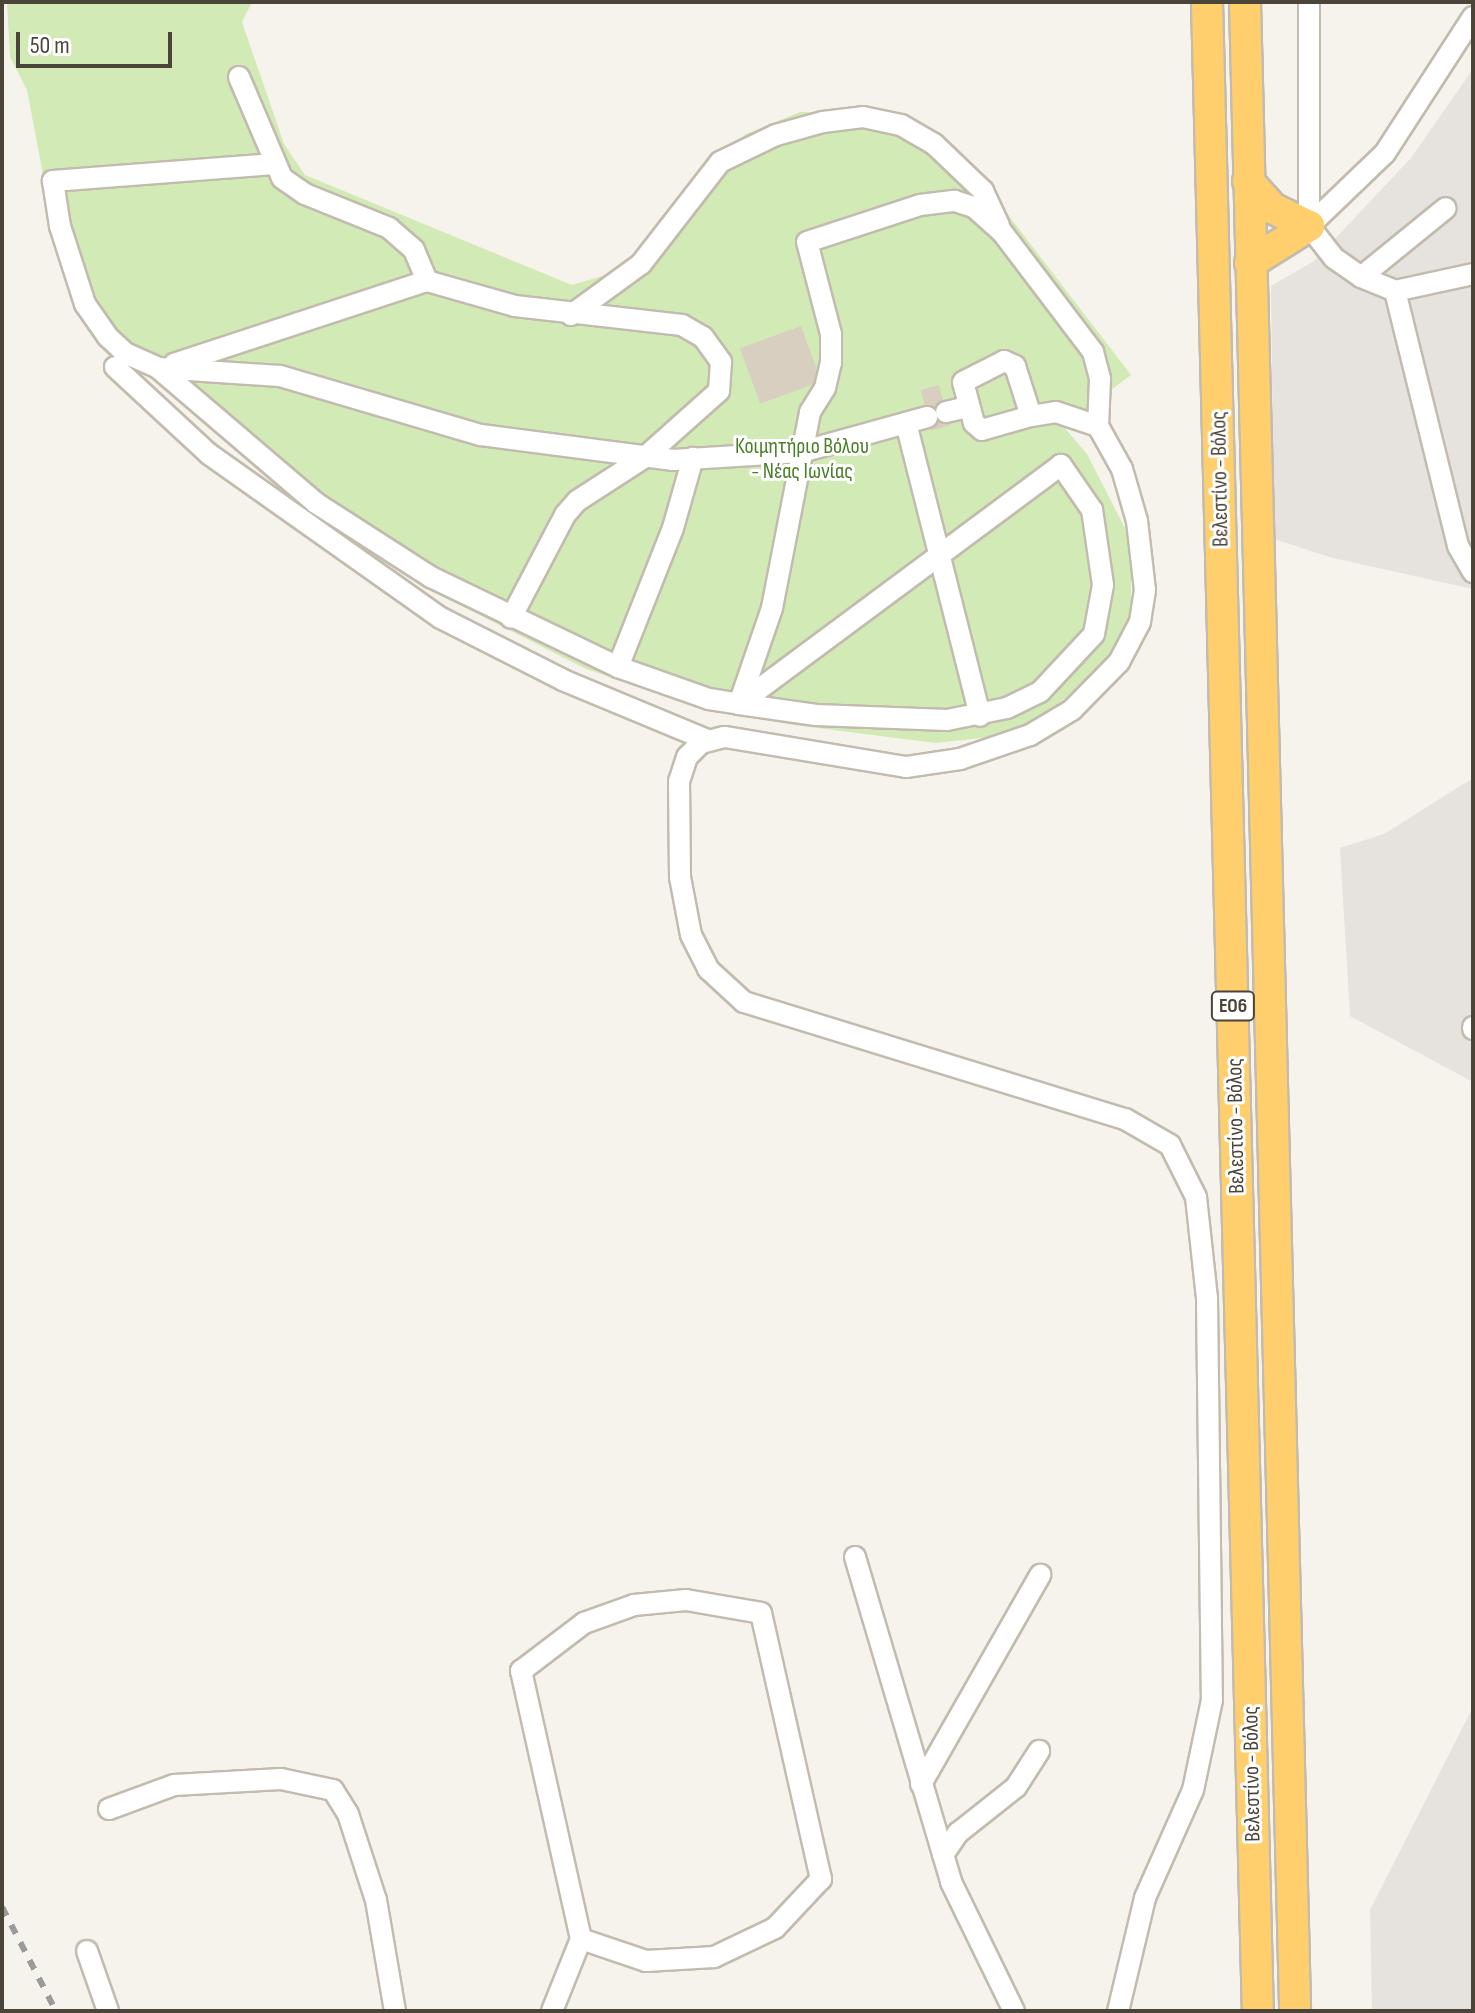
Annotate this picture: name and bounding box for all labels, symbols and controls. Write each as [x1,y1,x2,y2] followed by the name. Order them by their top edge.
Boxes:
[20,16,176,66] scale bar
[30,31,70,60] text: 50 m
[1206,411,1234,547] street label: Βελεστίνο - Βόλος
[735,433,869,484] park label: Κοιμητήριο Βόλου - Νέας Ιωνίας
[1209,990,1257,1022] road number: ΕΟ6
[1222,1058,1250,1194] street label: Βελεστίνο - Βόλος
[1238,1706,1266,1842] street label: Βελεστίνο - Βόλος

